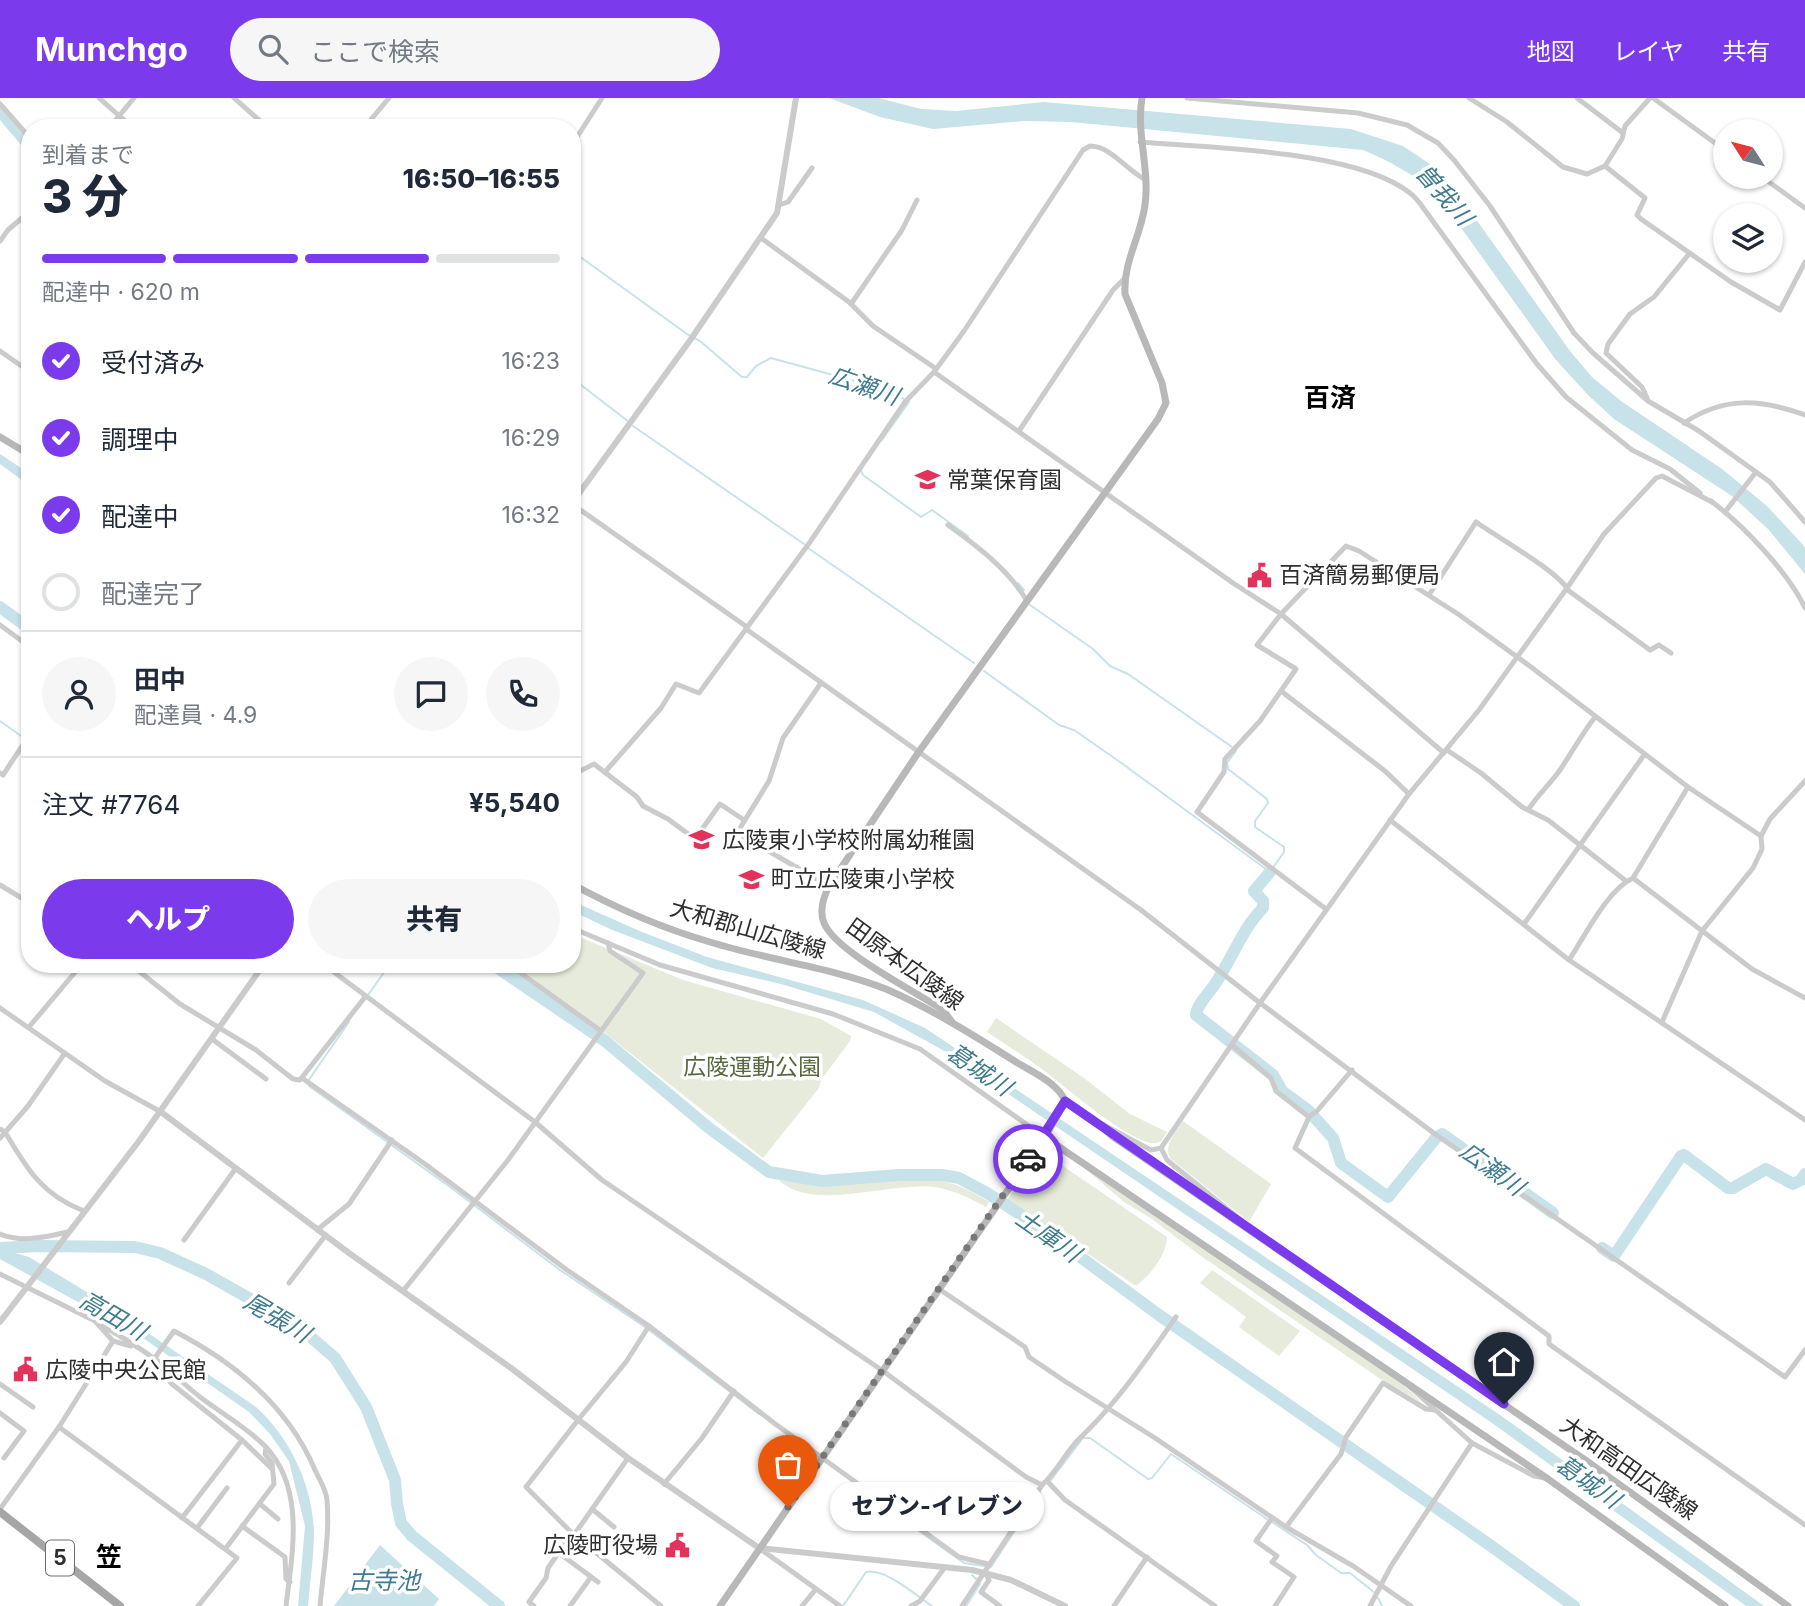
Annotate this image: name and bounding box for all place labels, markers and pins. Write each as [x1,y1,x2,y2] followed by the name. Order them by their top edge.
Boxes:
[913,466,941,494] school or university icon: 常葉保育園
[947,466,1062,494] place label: 常葉保育園
[1245,561,1273,589] public building icon: 百済簡易郵便局
[1279,561,1440,589] place label: 百済簡易郵便局
[688,826,716,854] school or university icon: 広陵東小学校附属幼稚園
[722,826,975,854] place label: 広陵東小学校附属幼稚園
[737,865,765,893] school or university icon: 町立広陵東小学校
[771,865,955,893] place label: 町立広陵東小学校
[1474,1332,1534,1404] pin
[11,1356,39,1384] public building icon: 広陵中央公民館
[45,1356,206,1384] place label: 広陵中央公民館
[758,1435,818,1507] pin
[830,1482,1044,1532] callout: セブン-イレブン
[543,1531,658,1559] place label: 広陵町役場
[664,1531,692,1559] public building icon: 広陵町役場

